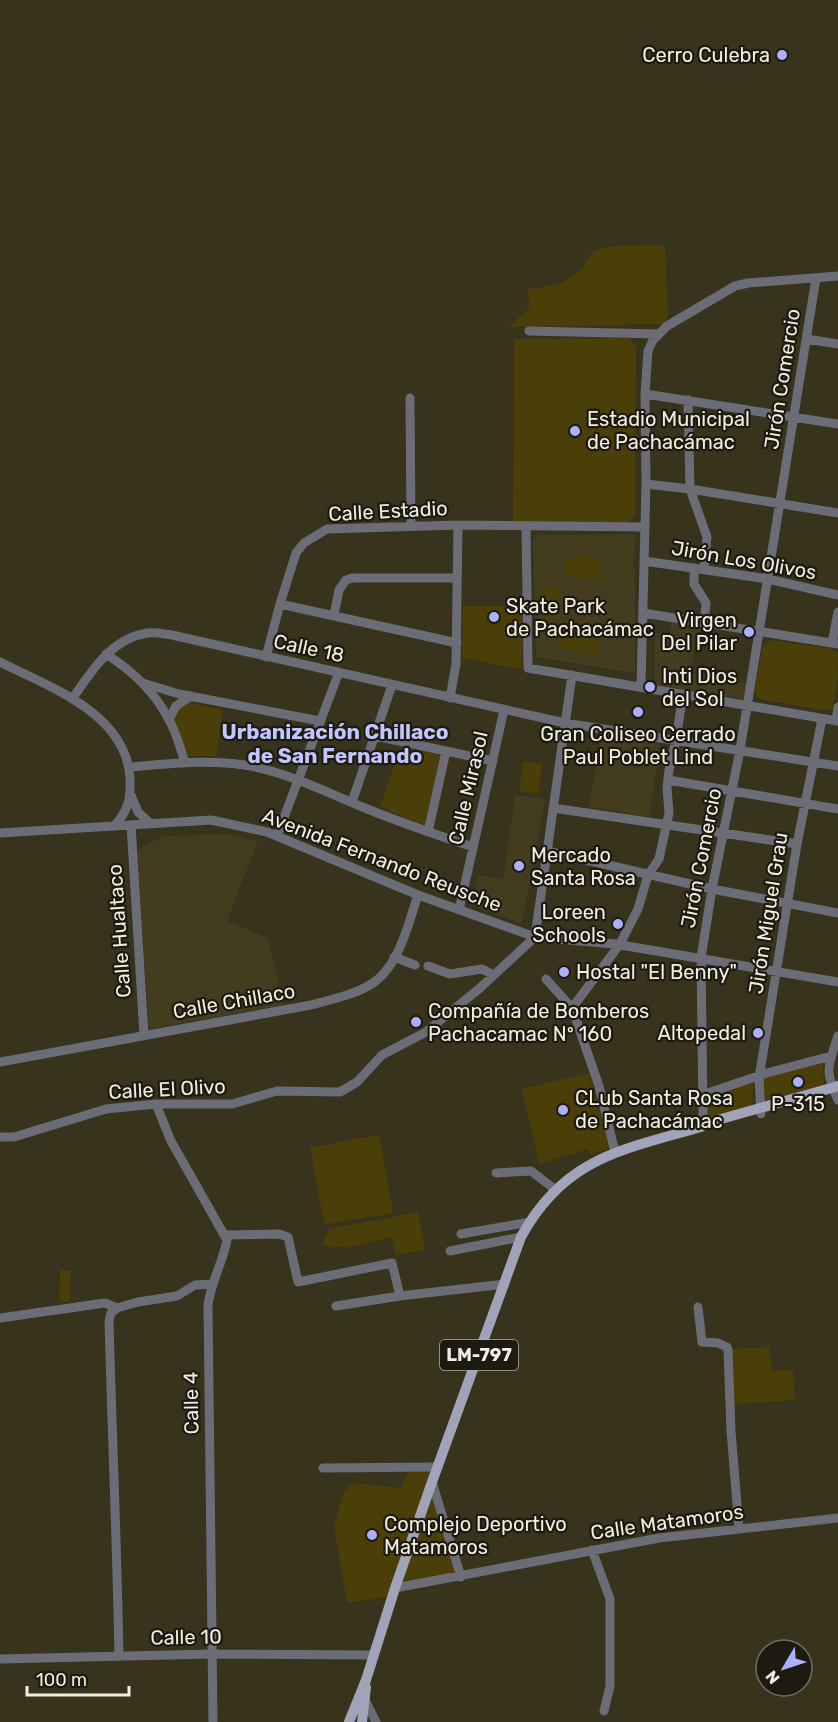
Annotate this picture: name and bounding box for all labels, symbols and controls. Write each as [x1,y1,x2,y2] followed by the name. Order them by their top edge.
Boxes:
[642,43,770,67] place label: Cerro Culebra
[775,48,789,62] marker: Cerro Culebra
[759,307,805,451] street label: Jirón Comercio
[587,407,750,454] place label: Estadio Municipal de Pachacámac
[568,424,582,438] marker: Estadio Municipal de Pachacámac
[328,496,448,526] street label: Calle Estadio
[670,535,818,585] street label: Jirón Los Olivos
[506,594,654,641] place label: Skate Park de Pachacámac
[661,608,737,655] place label: Virgen Del Pilar
[487,610,501,624] marker: Skate Park de Pachacámac
[742,625,756,639] marker: Virgen Del Pilar
[272,629,346,667] street label: Calle 18
[662,664,737,711] place label: Inti Dios del Sol
[643,680,657,694] marker: Inti Dios del Sol
[631,705,645,719] marker: Gran Coliseo Cerrado Paul Poblet Lind
[221,719,449,768] district label: Urbanización Chillaco de San Fernando
[540,722,736,769] place label: Gran Coliseo Cerrado Paul Poblet Lind
[443,729,493,847] street label: Calle Mirasol
[676,786,726,930] street label: Jirón Comercio
[259,803,505,917] street label: Avenida Fernando Reusche
[743,831,793,995] street label: Jirón Miguel Grau
[531,843,636,890] place label: Mercado Santa Rosa
[512,859,526,873] marker: Mercado Santa Rosa
[102,863,136,999] street label: Calle Hualtaco
[532,900,606,947] place label: Loreen Schools
[611,917,625,931] marker: Loreen Schools
[576,960,737,984] place label: Hostal "El Benny"
[557,965,571,979] marker: Hostal "El Benny"
[171,978,297,1024] street label: Calle Chillaco
[428,999,649,1046] place label: Compañía de Bomberos Pachacamac Nº 160
[409,1015,423,1029] marker: Compañía de Bomberos Pachacamac Nº 160
[658,1021,746,1045] place label: Altopedal
[751,1026,765,1040] marker: Altopedal
[108,1074,226,1104] street label: Calle El Olivo
[791,1075,805,1089] marker: P-315
[575,1086,733,1133] place label: CLub Santa Rosa de Pachacámac
[771,1092,825,1116] place label: P-315
[556,1103,570,1117] marker: CLub Santa Rosa de Pachacámac
[440,1340,518,1370] road number: LM-797
[178,1371,204,1435] street label: Calle 4
[589,1499,745,1545] street label: Calle Matamoros
[384,1512,567,1559] place label: Complejo Deportivo Matamoros
[365,1528,379,1542] marker: Complejo Deportivo Matamoros
[150,1624,222,1650] street label: Calle 10
[754,1638,814,1698] north arrow
[27,1659,129,1697] scale bar
[762,1667,784,1688] text: N
[36,1669,87,1691] text: 100 m

